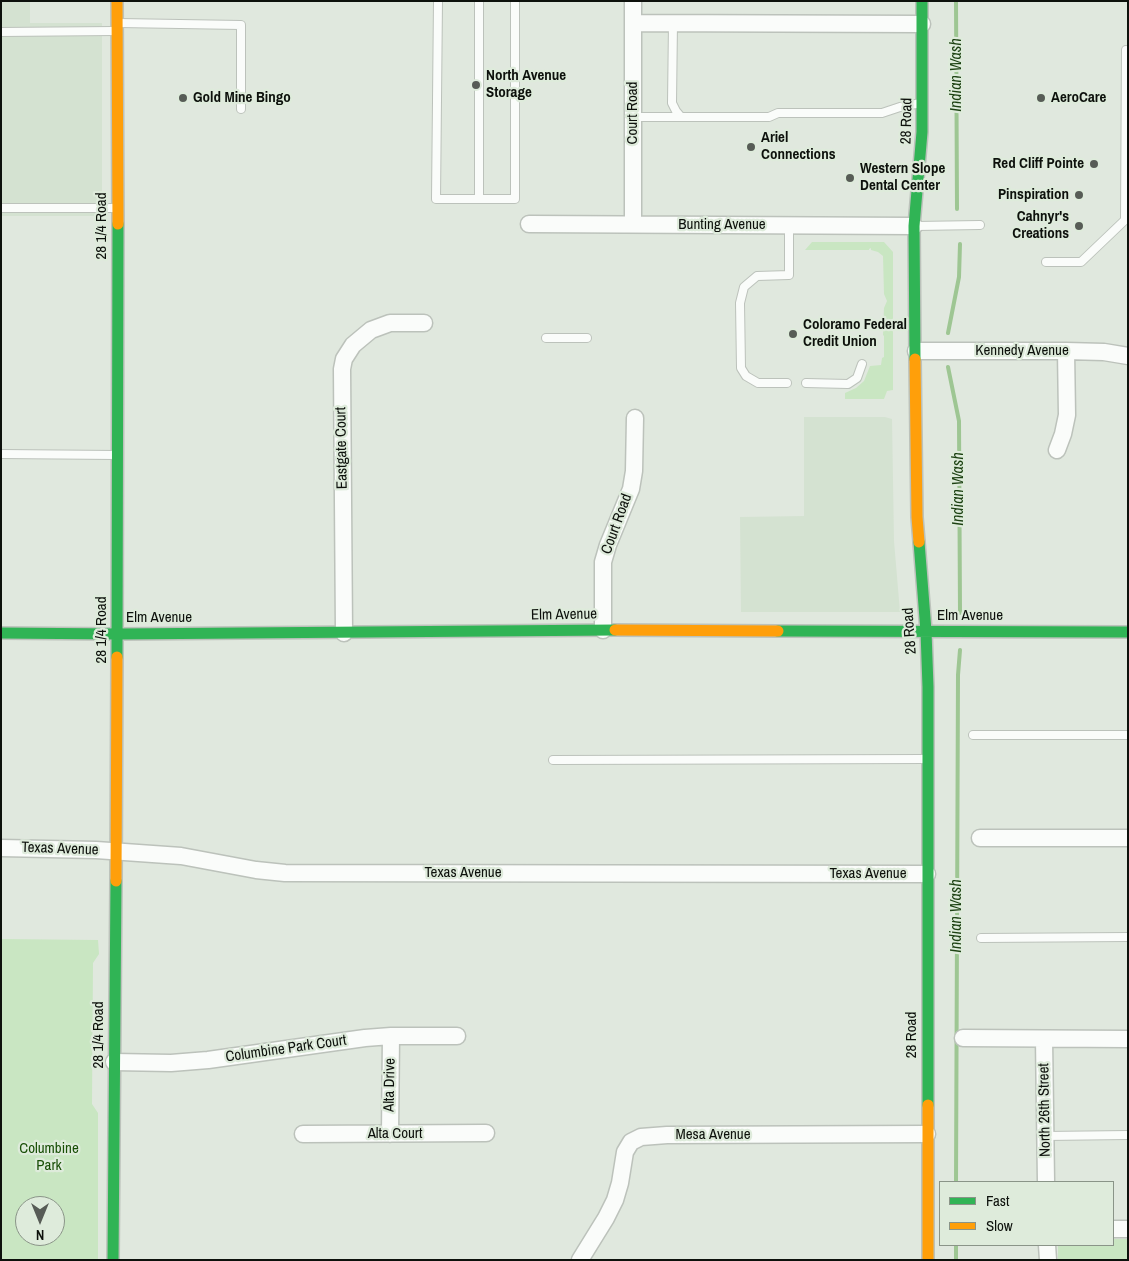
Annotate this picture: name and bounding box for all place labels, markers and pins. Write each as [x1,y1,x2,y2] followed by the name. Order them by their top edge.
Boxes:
[486,67,566,102] place label: North Avenue Storage
[470,79,482,91] marker: North Avenue Storage
[193,89,291,107] place label: Gold Mine Bingo
[1051,89,1106,107] place label: AeroCare
[177,92,189,104] marker: Gold Mine Bingo
[1035,92,1047,104] marker: AeroCare
[761,129,835,164] place label: Ariel Connections
[745,141,757,153] marker: Ariel Connections
[992,155,1084,173] place label: Red Cliff Pointe
[1088,158,1100,170] marker: Red Cliff Pointe
[860,160,945,195] place label: Western Slope Dental Center
[844,172,856,184] marker: Western Slope Dental Center
[998,186,1069,204] place label: Pinspiration
[1073,189,1085,201] marker: Pinspiration
[1012,208,1069,243] place label: Cahnyr's Creations
[1073,220,1085,232] marker: Cahnyr's Creations
[803,316,907,351] place label: Coloramo Federal Credit Union
[787,328,799,340] marker: Coloramo Federal Credit Union

